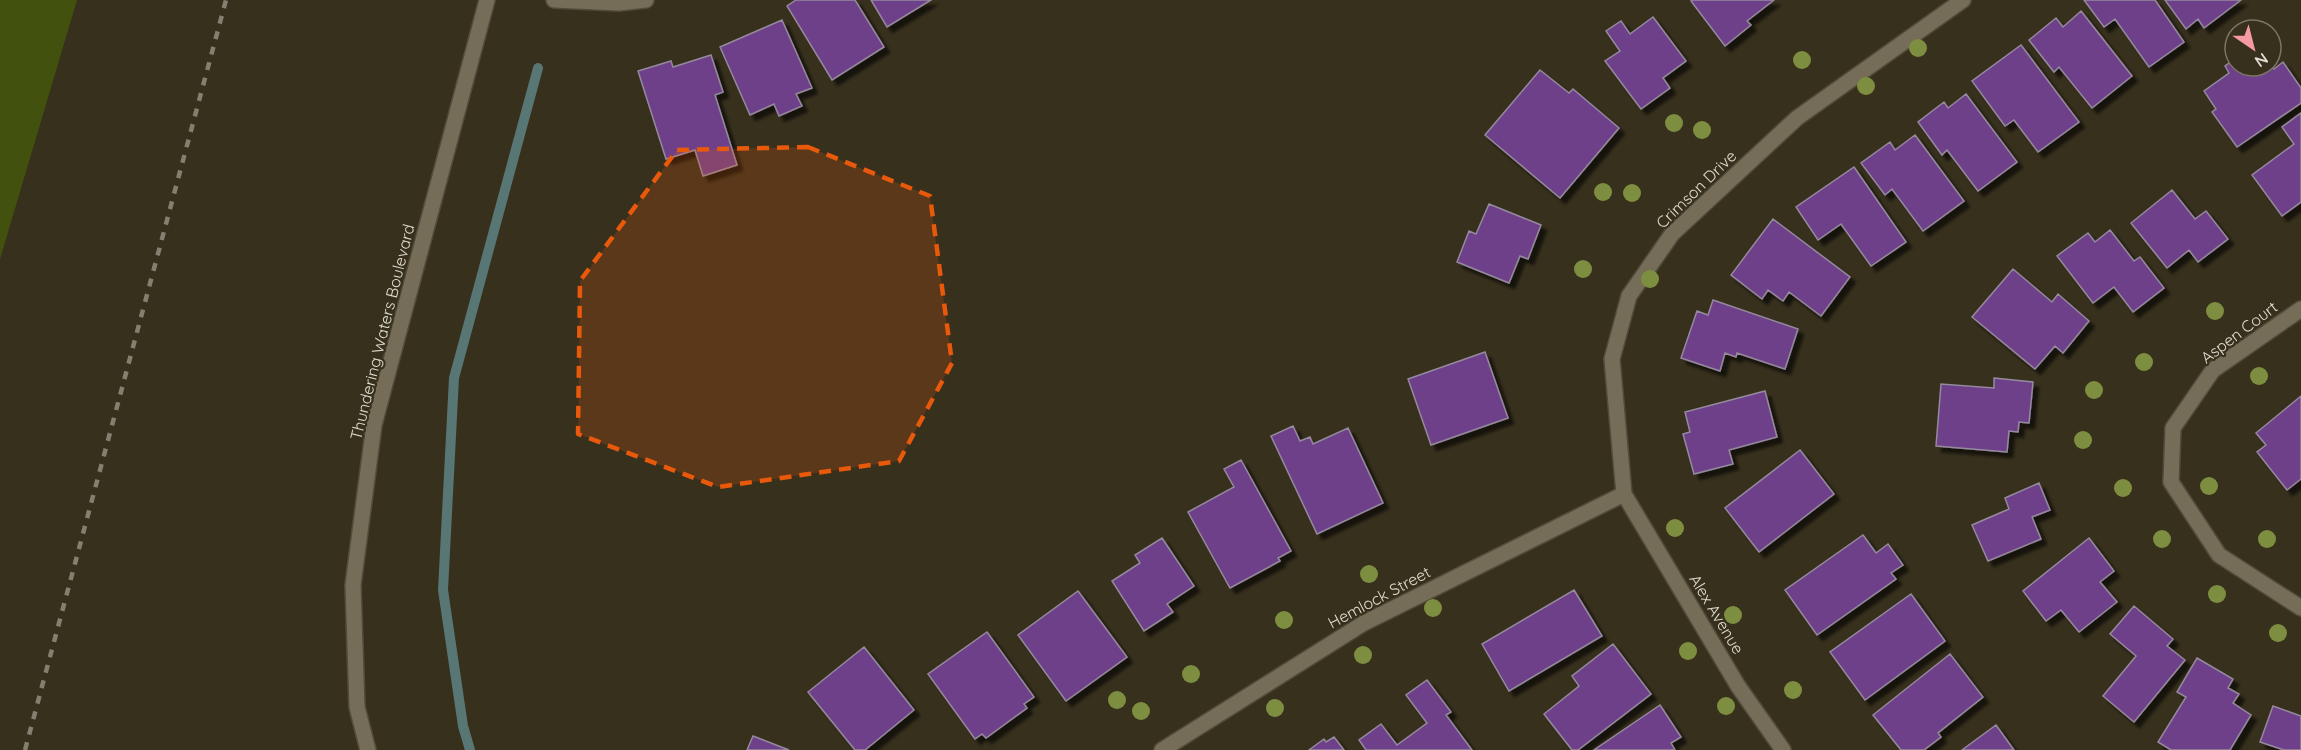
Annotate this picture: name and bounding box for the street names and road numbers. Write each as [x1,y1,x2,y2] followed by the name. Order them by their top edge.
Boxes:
[1652,146,1740,232] street label: Crimson Drive
[345,222,419,442] street label: Thundering Waters Boulevard
[2197,297,2281,367] street label: Aspen Court
[1324,562,1434,632] street label: Hemlock Street
[1685,570,1749,658] street label: Alex Avenue

